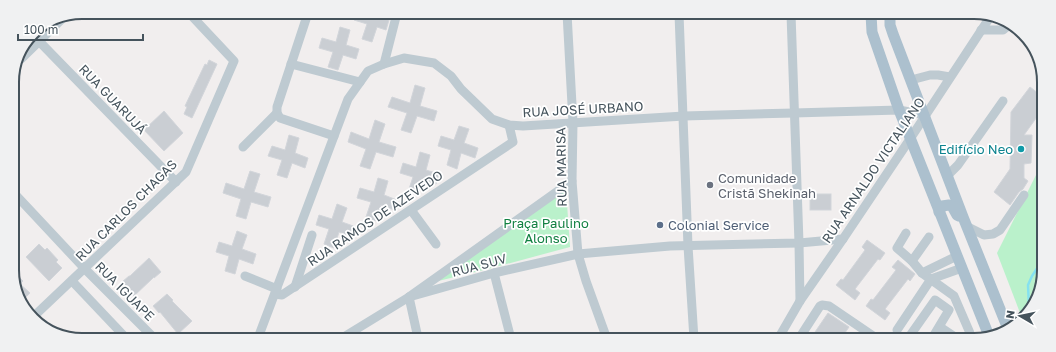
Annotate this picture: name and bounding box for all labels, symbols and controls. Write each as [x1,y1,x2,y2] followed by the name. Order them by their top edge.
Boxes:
[18,16,143,42] scale bar
[24,22,58,37] text: 100 m
[76,61,150,137] street label: RUA GUARUJÁ
[818,94,928,246] street label: RUA ARNALDO VICTALIANO
[522,98,644,120] street label: RUA JOSÉ URBANO
[552,127,570,207] street label: RUA MARISA
[939,141,1013,157] place label: Edifício Neo
[1016,144,1026,154] marker: Edifício Neo
[72,156,180,264] street label: RUA CARLOS CHAGAS
[304,167,446,269] street label: RUA RAMOS DE AZEVEDO
[718,170,816,201] place label: Comunidade Cristã Shekinah
[705,180,715,190] marker: Comunidade Cristã Shekinah
[503,215,589,246] park label: Praça Paulino Alonso
[668,217,769,233] place label: Colonial Service
[655,220,665,230] marker: Colonial Service
[450,250,509,280] street label: RUA SUV
[92,258,158,324] street label: RUA IGUAPE
[1000,296,1040,336] north arrow
[1003,309,1017,320] text: N

